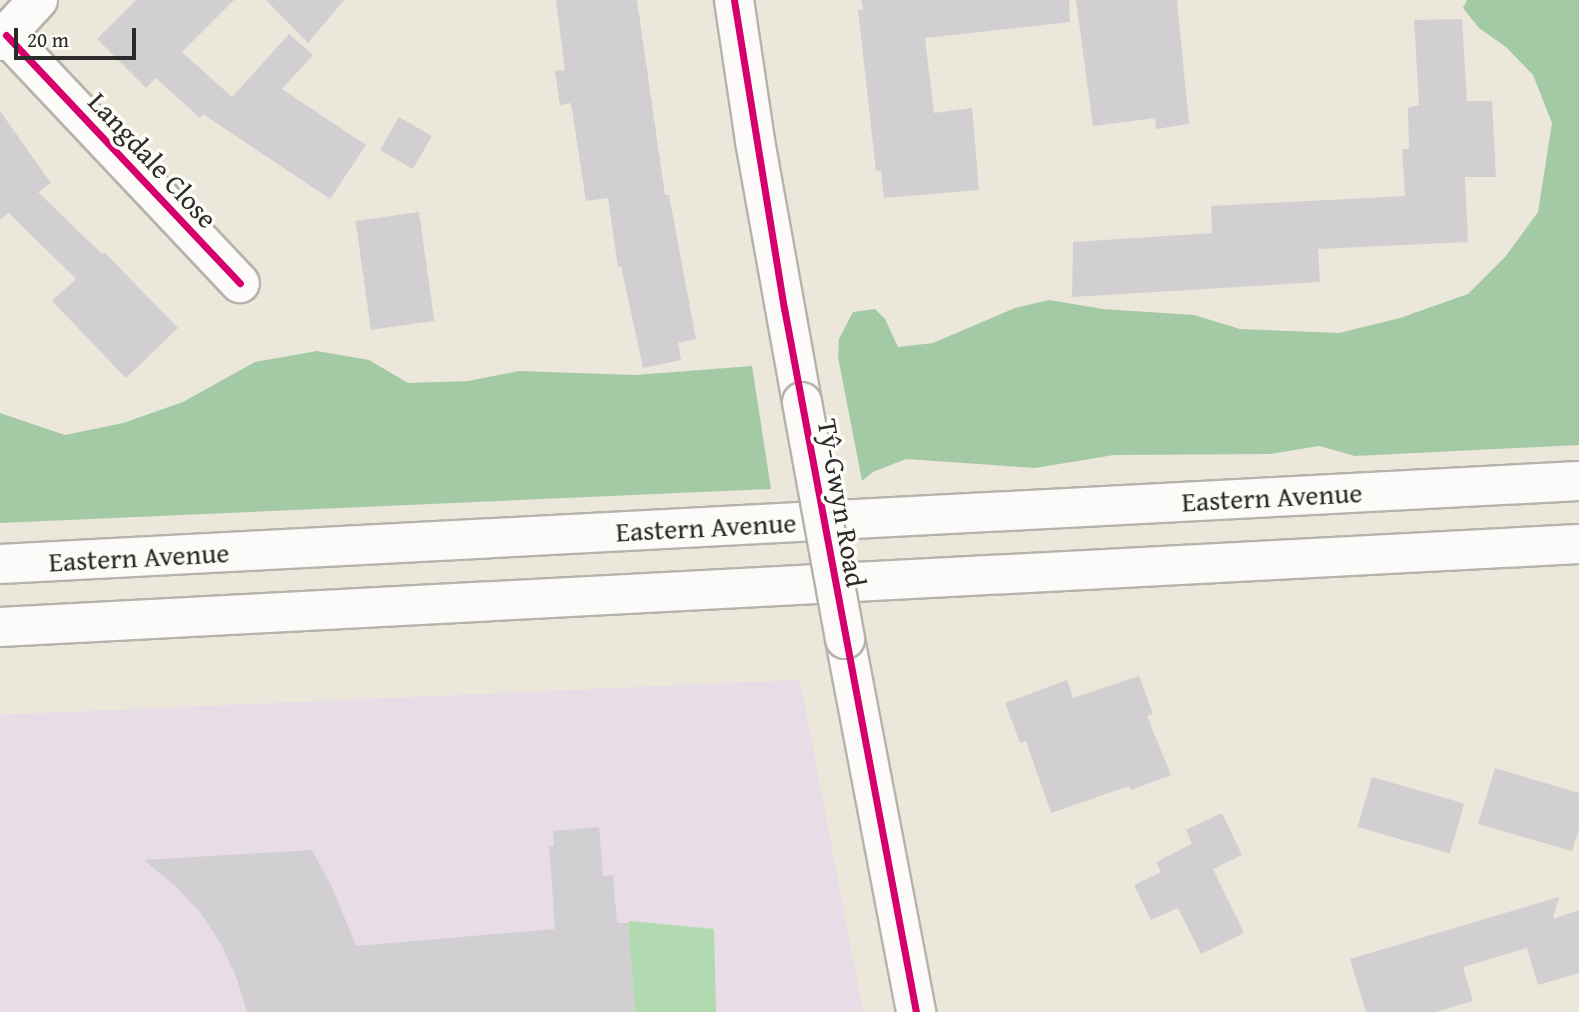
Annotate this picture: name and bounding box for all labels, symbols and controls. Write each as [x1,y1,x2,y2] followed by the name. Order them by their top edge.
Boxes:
[18,14,140,58] scale bar
[27,24,69,55] text: 20 m
[82,85,224,235] street label: Langdale Close
[811,416,873,590] street label: Tŷ-Gwyn Road
[1181,475,1363,519] street label: Eastern Avenue
[615,505,797,549] street label: Eastern Avenue
[48,535,230,579] street label: Eastern Avenue

